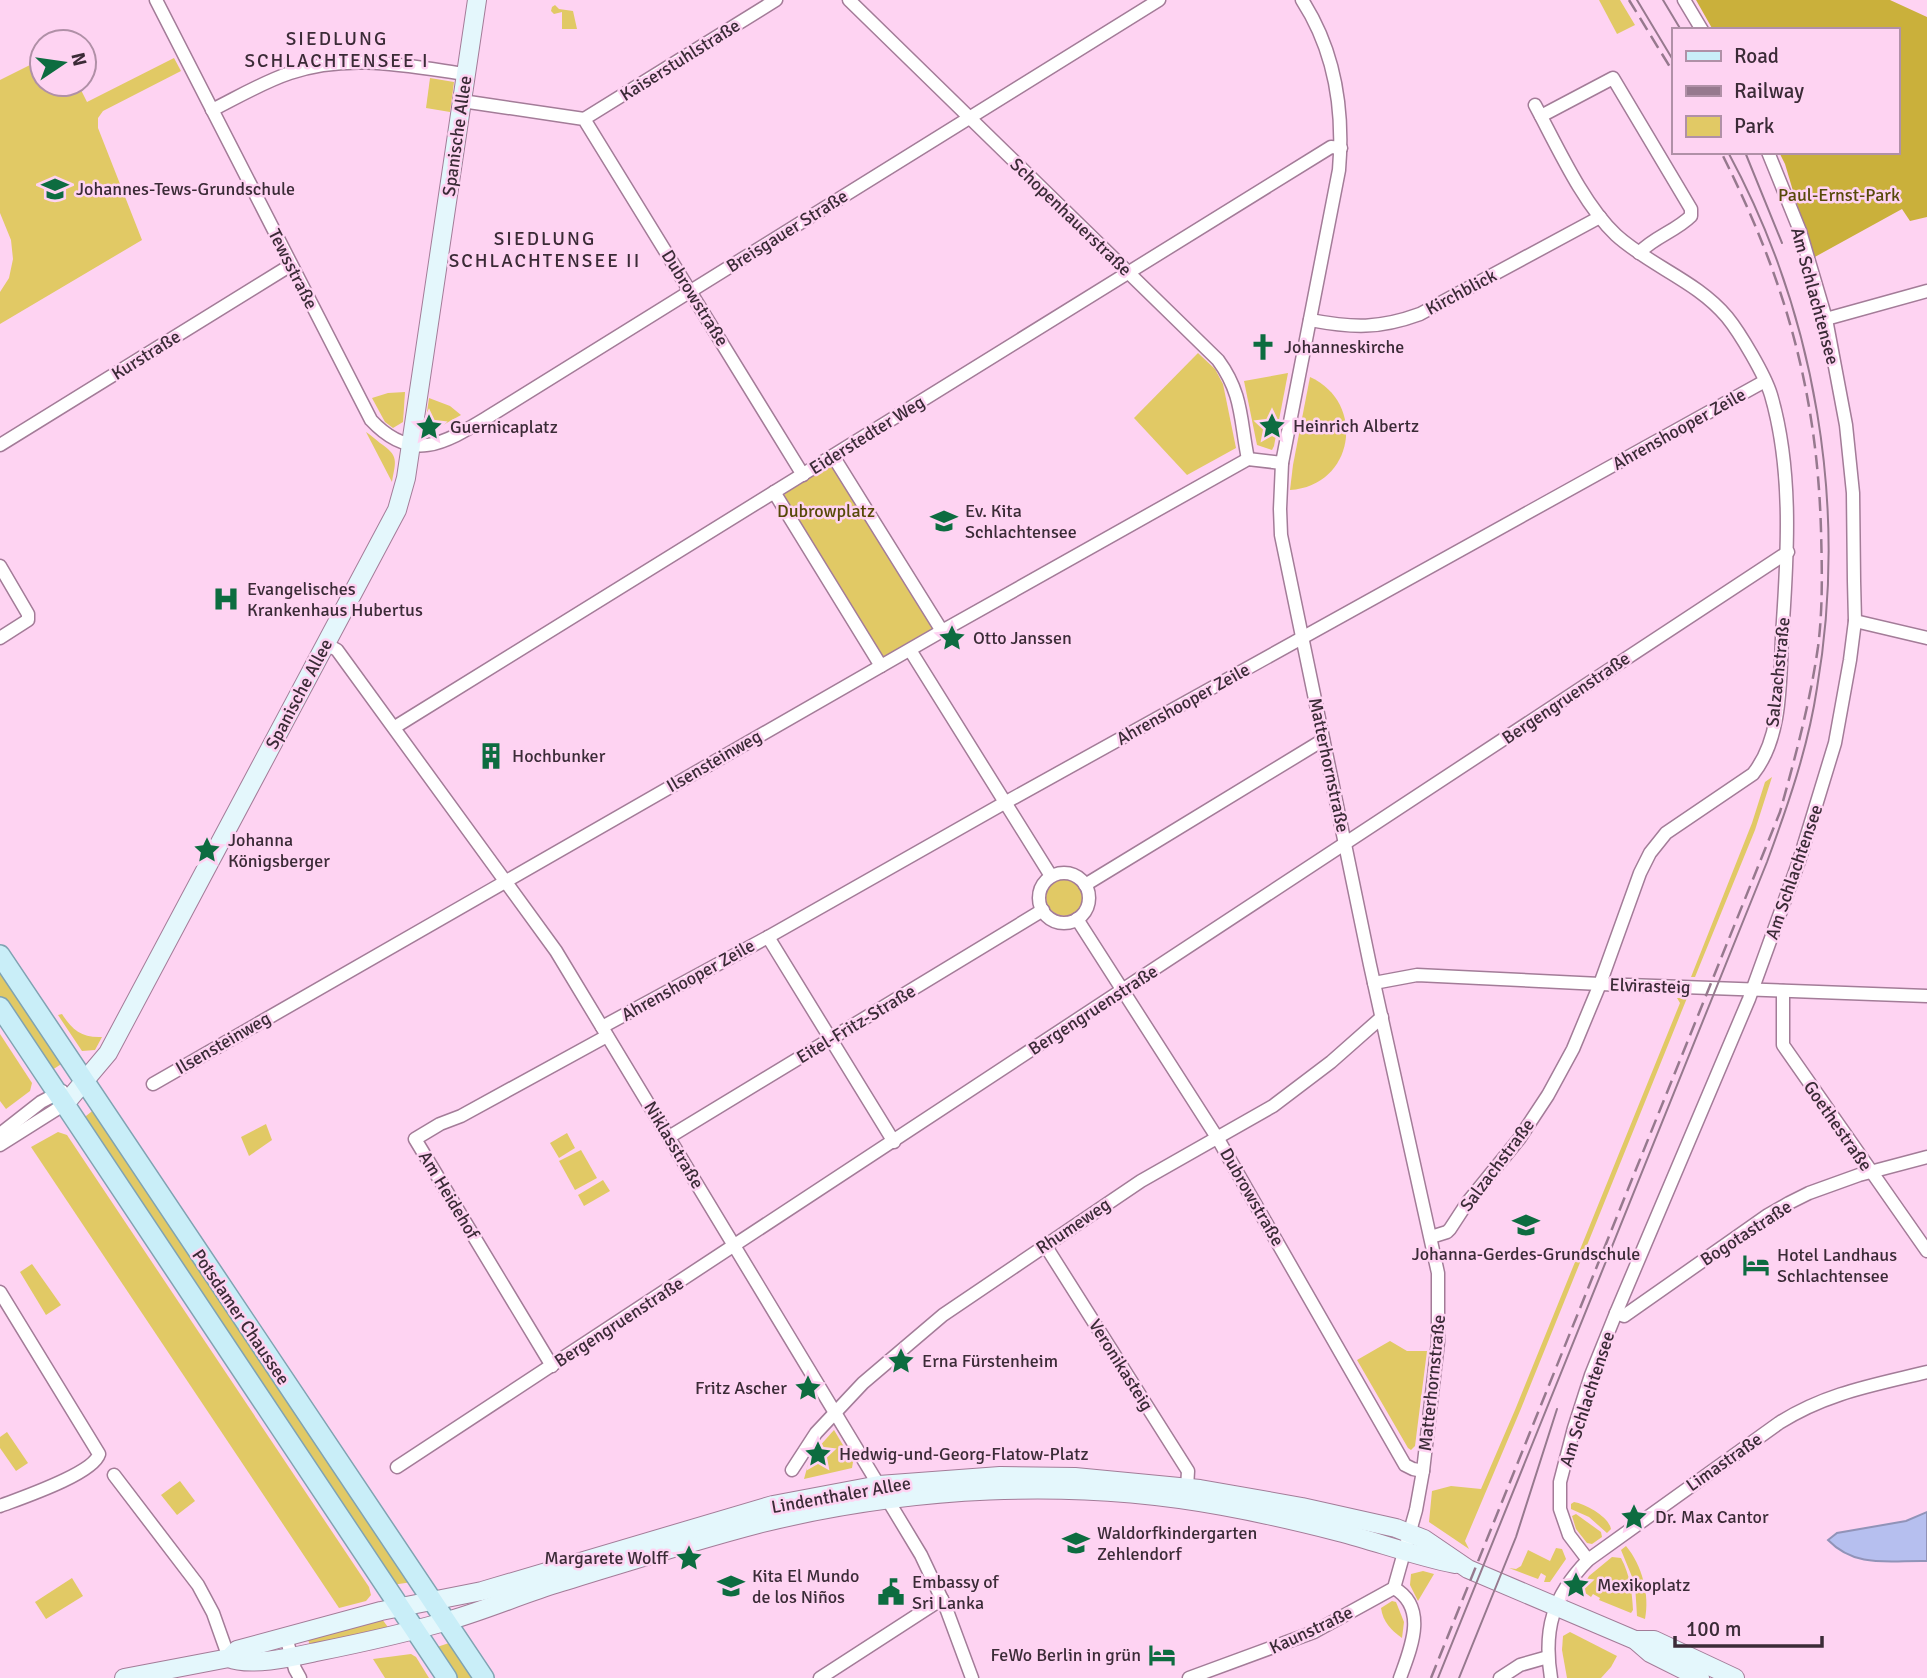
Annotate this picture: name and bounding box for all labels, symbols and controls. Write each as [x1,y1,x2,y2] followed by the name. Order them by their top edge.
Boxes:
[616,14,744,106] street label: Kaiserstuhlstraße
[245,27,430,73] district label: SIEDLUNG SCHLACHTENSEE I
[28,28,98,98] north arrow
[1672,28,1899,154] legend
[1734,43,1779,69] text: Road
[65,50,92,69] text: N
[438,74,476,198] street label: Spanische Allee
[1734,78,1804,104] text: Railway
[1734,113,1775,139] text: Park
[1006,153,1136,281] street label: Schopenhauerstraße
[40,174,70,204] school or university icon: Johannes-Tews-Grundschule
[76,178,295,200] place label: Johannes-Tews-Grundschule
[1778,184,1900,206] park label: Paul-Ernst-Park
[722,185,852,277] street label: Breisgauer Straße
[263,225,323,313] street label: Tewsstraße
[1786,225,1844,367] street label: Am Schlachtensee
[449,227,641,273] district label: SIEDLUNG SCHLACHTENSEE II
[657,246,733,350] street label: Dubrowstraße
[1422,264,1500,320] street label: Kirchblick
[108,325,184,385] street label: Kurstraße
[1248,332,1278,362] church icon: Johanneskirche
[1284,336,1404,358] place label: Johanneskirche
[1608,383,1750,475] street label: Ahrenshooper Zeile
[805,391,929,479] street label: Eiderstedter Weg
[1257,411,1287,441] place icon: Heinrich Albertz
[414,412,444,442] place icon: Guernicaplatz
[1293,415,1419,437] place label: Heinrich Albertz
[450,416,558,438] place label: Guernicaplatz
[777,500,875,522] park label: Dubrowplatz
[965,500,1077,543] place label: Ev. Kita Schlachtensee
[929,506,959,536] school or university icon: Ev. Kita Schlachtensee
[247,578,423,621] place label: Evangelisches Krankenhaus Hubertus
[211,584,241,614] hospital icon: Evangelisches Krankenhaus Hubertus
[1761,616,1795,728] street label: Salzachstraße
[937,623,967,653] place icon: Otto Janssen
[973,627,1072,649] place label: Otto Janssen
[261,635,337,753] street label: Spanische Allee
[1498,647,1634,749] street label: Bergengruenstraße
[1112,658,1254,750] street label: Ahrenshooper Zeile
[1304,696,1354,834] street label: Matterhornstraße
[663,725,765,797] street label: Ilsensteinweg
[476,741,506,771] building icon: Hochbunker
[512,745,606,767] place label: Hochbunker
[1761,802,1827,942] street label: Am Schlachtensee
[228,829,330,872] place label: Johanna Königsberger
[192,835,222,865] place icon: Johanna Königsberger
[617,934,759,1026] street label: Ahrenshooper Zeile
[1024,960,1162,1060] street label: Bergengruenstraße
[1609,974,1691,998] street label: Elvirasteig
[792,980,920,1068] street label: Eitel-Fritz-Straße
[172,1007,274,1079] street label: Ilsensteinweg
[1799,1077,1877,1175] street label: Goethestraße
[639,1097,709,1193] street label: Niklasstraße
[1455,1114,1539,1216] street label: Salzachstraße
[1215,1144,1289,1250] street label: Dubrowstraße
[414,1147,484,1244] street label: Am Heidehof
[1032,1193,1114,1259] street label: Rhumeweg
[1696,1195,1796,1271] street label: Bogotastraße
[1511,1210,1541,1240] school or university icon: Johanna-Gerdes-Grundschule
[1412,1243,1640,1265] place label: Johanna-Gerdes-Grundschule
[1777,1244,1897,1287] place label: Hotel Landhaus Schlachtensee
[187,1245,295,1389] street label: Potsdamer Chaussee
[1741,1250,1771,1280] hotel icon: Hotel Landhaus Schlachtensee
[550,1272,688,1372] street label: Bergengruenstraße
[1414,1314,1450,1452] street label: Matterhornstraße
[1084,1315,1158,1415] street label: Veronikasteig
[1555,1328,1619,1470] street label: Am Schlachtensee
[886,1346,916,1376] place icon: Erna Fürstenheim
[922,1350,1058,1372] place label: Erna Fürstenheim
[793,1373,823,1403] place icon: Fritz Ascher
[695,1377,787,1399] place label: Fritz Ascher
[1682,1428,1766,1496] street label: Limastraße
[803,1439,833,1469] place icon: Hedwig-und-Georg-Flatow-Platz
[839,1443,1089,1465] place label: Hedwig-und-Georg-Flatow-Platz
[770,1472,912,1518] street label: Lindenthaler Allee
[1619,1502,1649,1532] place icon: Dr. Max Cantor
[1655,1506,1769,1528] place label: Dr. Max Cantor
[1097,1522,1257,1565] place label: Waldorfkindergarten Zehlendorf
[1061,1528,1091,1558] school or university icon: Waldorfkindergarten Zehlendorf
[674,1543,704,1573] place icon: Margarete Wolff
[544,1547,669,1569] place label: Margarete Wolff
[752,1565,859,1608] place label: Kita El Mundo de los Niños
[1561,1570,1591,1600] place icon: Mexikoplatz
[716,1571,746,1601] school or university icon: Kita El Mundo de los Niños
[912,1571,1000,1614] place label: Embassy of Sri Lanka
[1597,1574,1690,1596] place label: Mexikoplatz
[876,1577,906,1607] public building icon: Embassy of Sri Lanka
[1266,1601,1356,1659] street label: Kaunstraße
[1675,1604,1822,1648] scale bar
[1686,1616,1741,1642] text: 100 m
[1147,1640,1177,1670] hotel icon: FeWo Berlin in grün
[990,1644,1141,1666] place label: FeWo Berlin in grün

